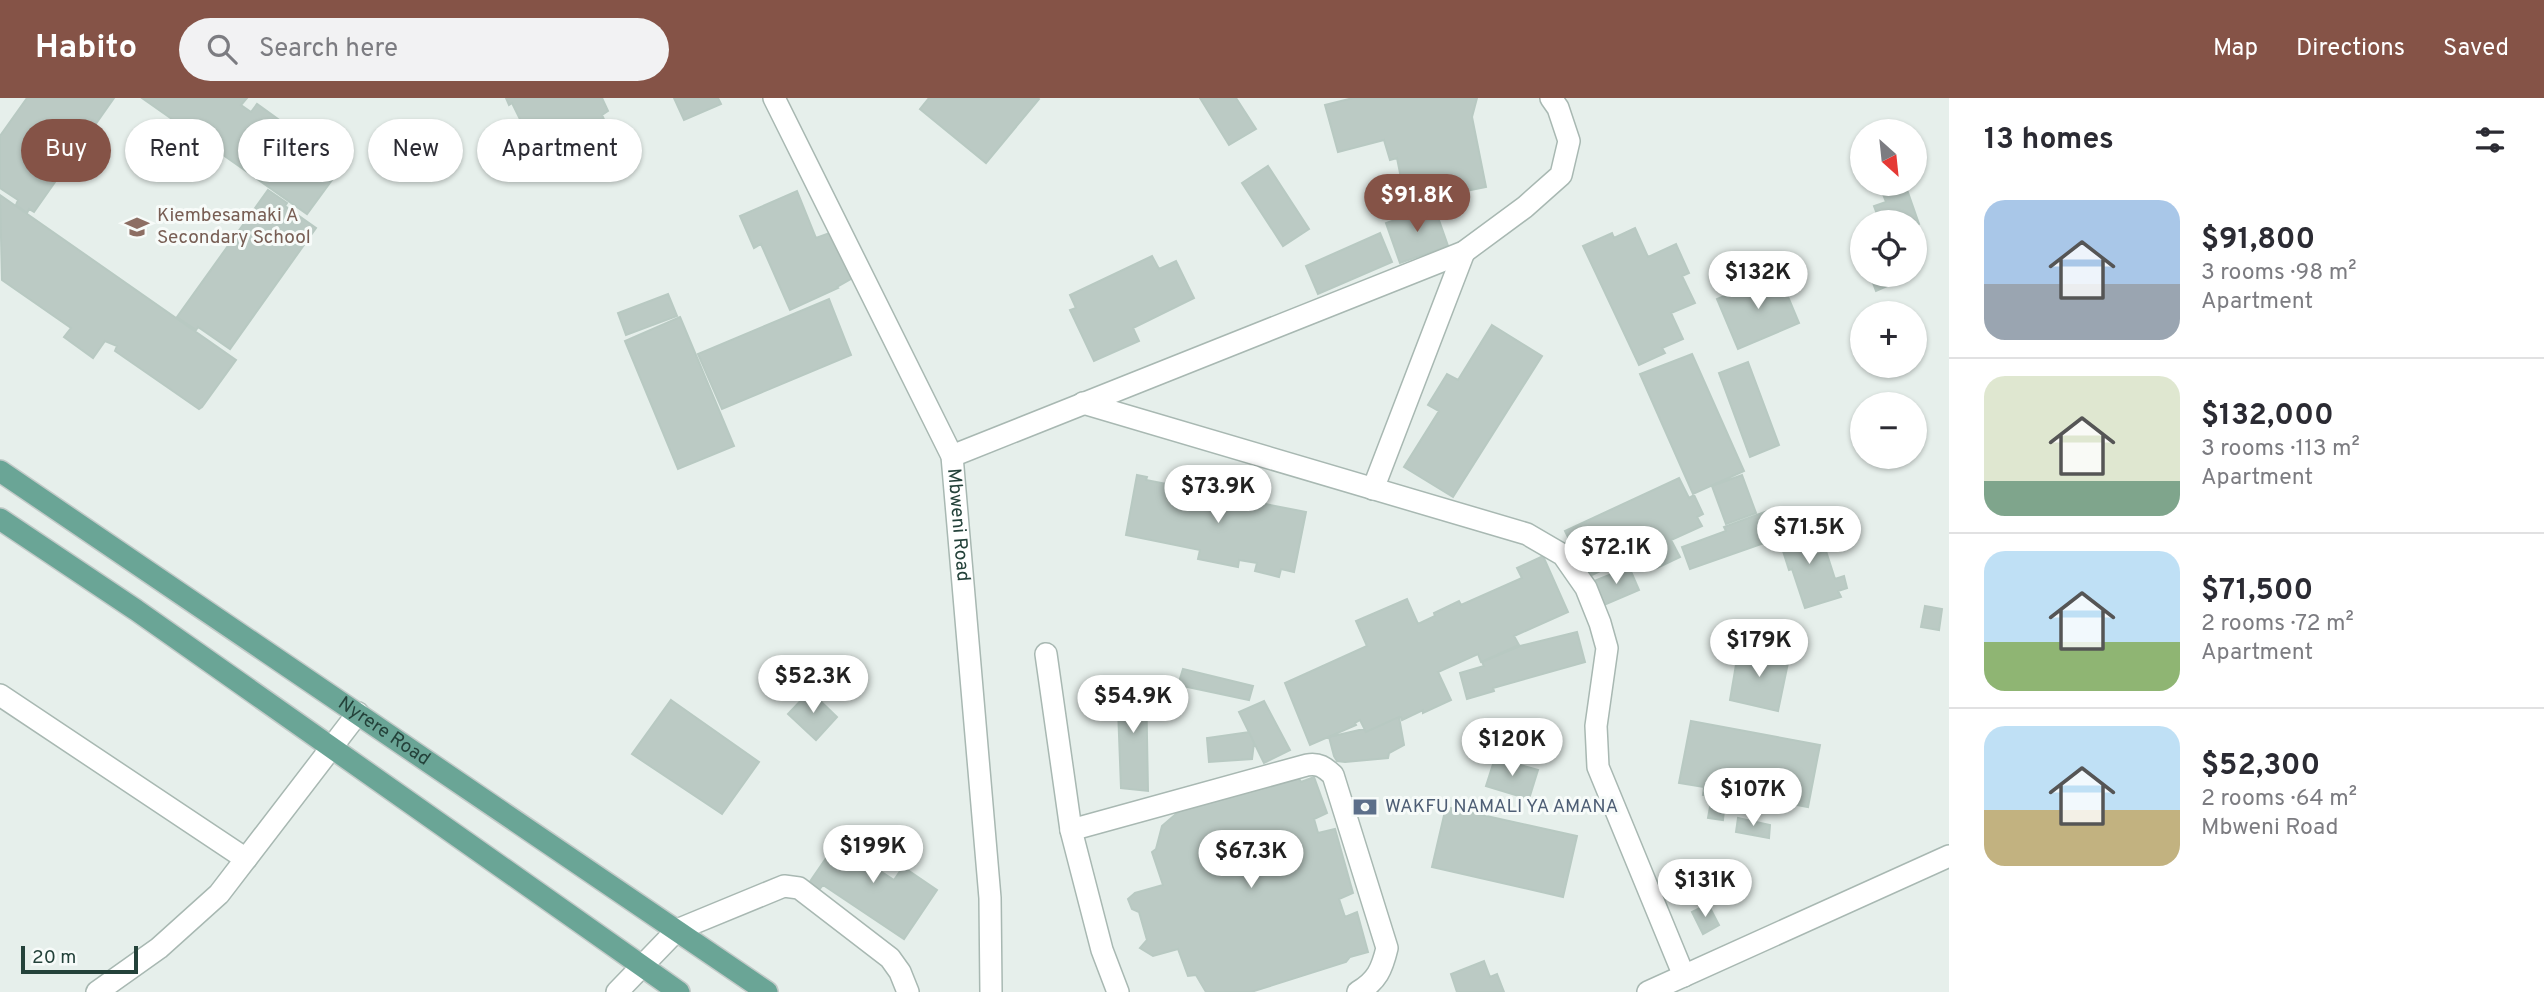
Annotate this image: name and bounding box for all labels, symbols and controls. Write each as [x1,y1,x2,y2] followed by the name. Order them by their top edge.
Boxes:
[179,18,669,81] search box
[35,28,137,70] text: Habito
[203,30,241,68] icon: search
[259,33,398,66] text: Search here
[2213,34,2258,64] text: Map
[2296,34,2405,64] text: Directions
[2443,34,2509,64] text: Saved
[21,119,111,182] chip: Buy
[125,119,224,182] chip: Rent
[238,119,354,182] chip: Filters
[368,119,463,182] chip: New
[477,119,642,182] chip: Apartment
[1850,119,1927,196] north arrow
[1850,119,1927,469] map controls
[2471,121,2509,159] icon: filters
[1984,122,2114,159] text: 13 homes
[1360,174,1474,234] pin: $91.8K
[1380,182,1454,211] text: $91.8K
[157,204,311,250] place label: Kiembesamaki A Secondary School
[1850,210,1927,287] button: locate
[123,213,151,241] school or university icon: Kiembesamaki A Secondary School
[2201,222,2315,259] text: $91,800
[2040,228,2124,312] icon: home
[1709,252,1807,311] pin: $132K
[1725,259,1791,288] text: $132K
[2201,259,2357,288] text: 3 rooms · 98 m²
[2201,288,2313,317] text: Apartment
[1850,301,1927,378] button: +
[1850,392,1927,469] button: −
[2201,398,2334,435] text: $132,000
[2040,404,2124,488] icon: home
[2201,435,2360,464] text: 3 rooms · 113 m²
[2201,464,2313,493] text: Apartment
[1161,466,1275,525] pin: $73.9K
[941,467,975,583] street label: Mbweni Road
[1180,473,1256,502] text: $73.9K
[1752,506,1866,566] pin: $71.5K
[1773,514,1845,543] text: $71.5K
[1559,526,1673,586] pin: $72.1K
[1581,534,1651,563] text: $72.1K
[2201,573,2313,610] text: $71,500
[2040,579,2124,663] icon: home
[2201,610,2354,639] text: 2 rooms · 72 m²
[1710,620,1808,679] pin: $179K
[1726,627,1792,656] text: $179K
[2201,639,2313,668] text: Apartment
[756,656,870,715] pin: $52.3K
[774,663,852,692] text: $52.3K
[1076,676,1190,735] pin: $54.9K
[1093,683,1173,712] text: $54.9K
[333,692,435,772] street label: Nyrere Road
[1463,718,1561,778] pin: $120K
[1478,726,1546,755] text: $120K
[2201,748,2320,785] text: $52,300
[2040,754,2124,838] icon: home
[1704,768,1802,828] pin: $107K
[1720,776,1786,805] text: $107K
[2201,785,2357,814] text: 2 rooms · 64 m²
[1351,793,1379,821] bank icon: WAKFU NAMALI YA AMANA
[1385,795,1618,819] place label: WAKFU NAMALI YA AMANA
[2201,814,2338,843] text: Mbweni Road
[824,826,922,885] pin: $199K
[1194,830,1308,890] pin: $67.3K
[839,833,907,862] text: $199K
[1214,838,1288,867] text: $67.3K
[1656,860,1754,919] pin: $131K
[1674,867,1736,896] text: $131K
[21,943,138,975] scale bar
[32,946,76,970] text: 20 m

